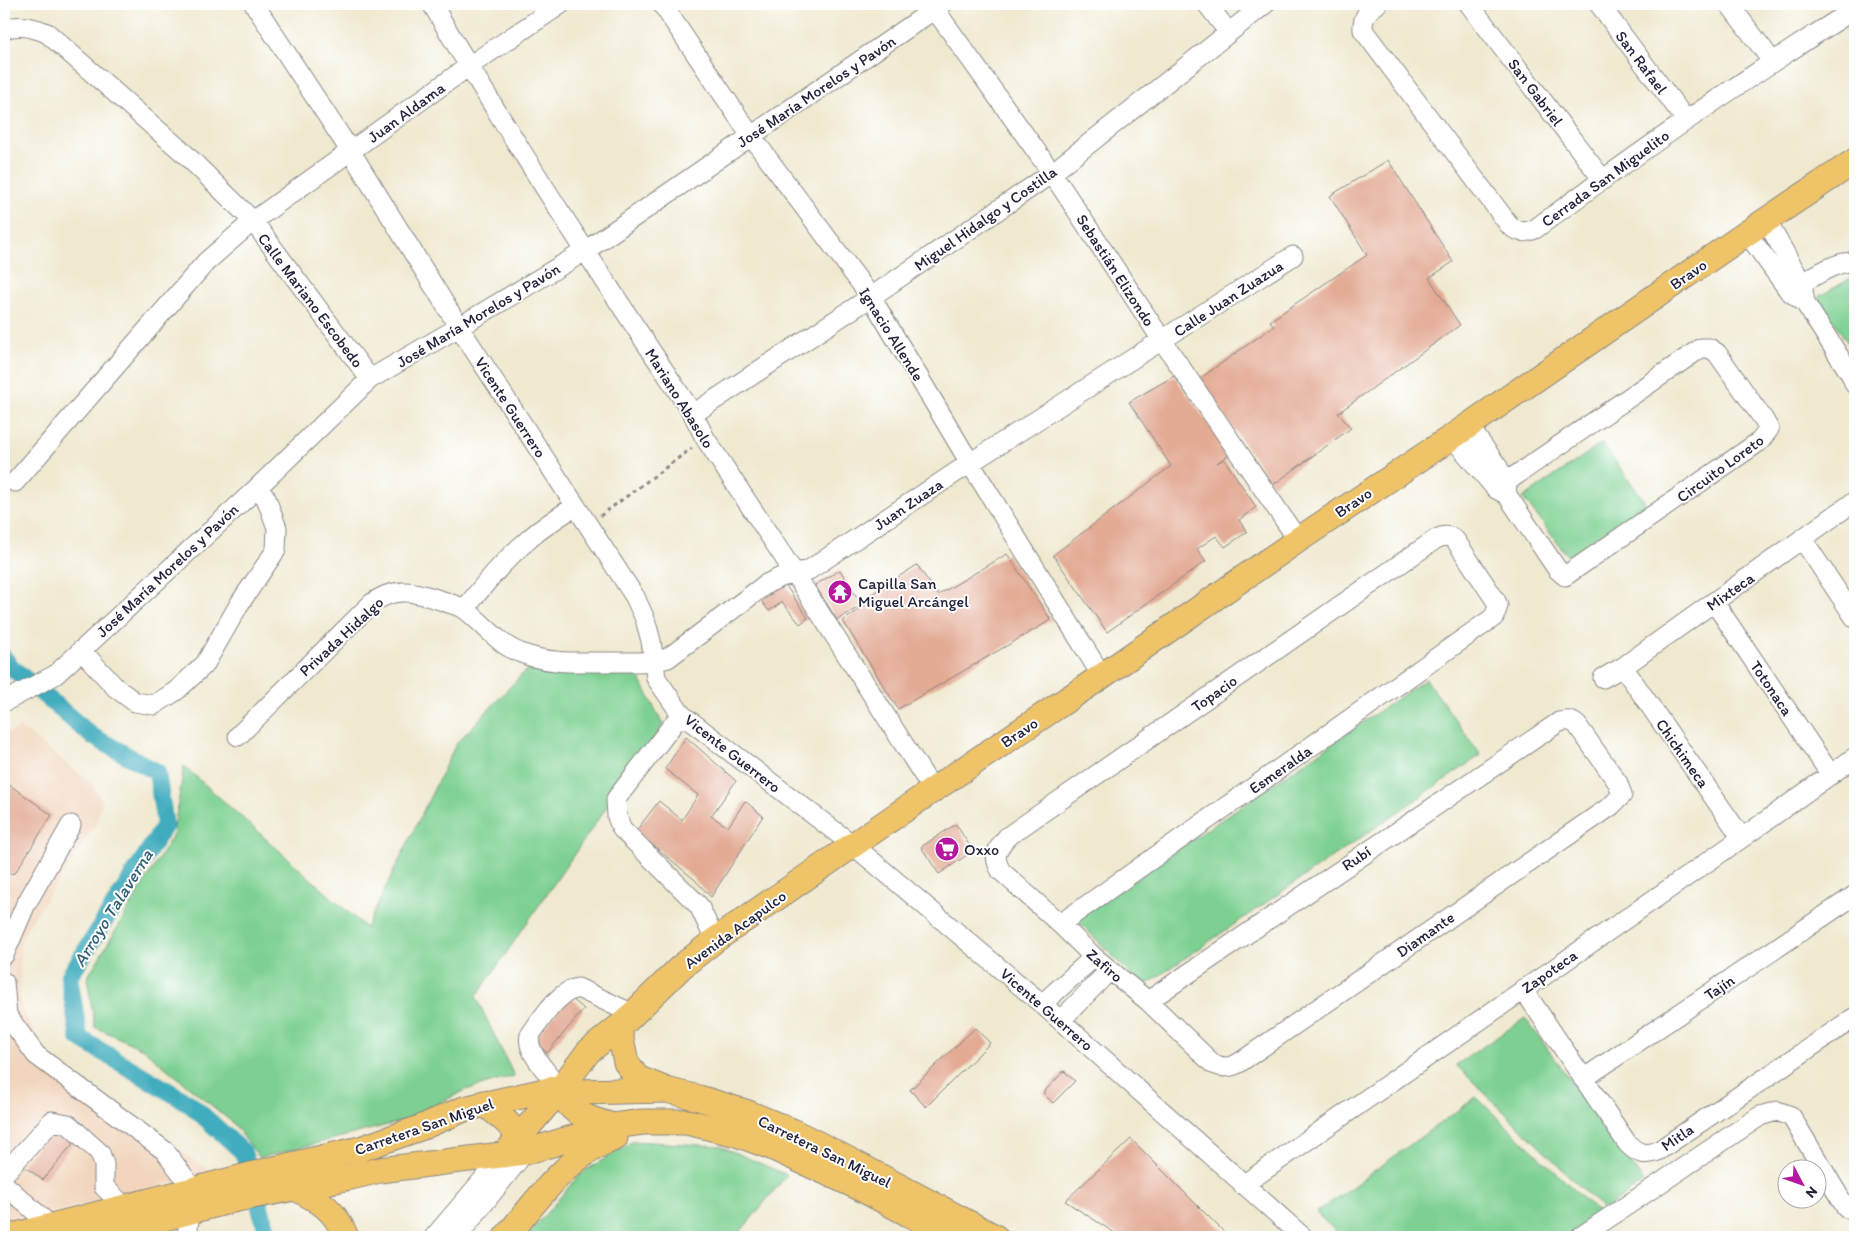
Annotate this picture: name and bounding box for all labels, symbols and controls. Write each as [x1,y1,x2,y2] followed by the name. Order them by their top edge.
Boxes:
[1612,27,1672,98] street label: San Rafael
[733,31,900,152] street label: José María Morelos y Pavón
[1504,55,1567,130] street label: San Gabriel
[364,78,449,147] street label: Juan Aldama
[1538,126,1673,231] street label: Cerrada San Miguelito
[910,162,1061,275] street label: Miguel Hidalgo y Costilla
[1072,211,1159,330] street label: Sebastián Elizondo
[254,229,367,371] street label: Calle Mariano Escobedo
[1666,255,1710,294] street label: Bravo
[1170,256,1287,341] street label: Calle Juan Zuazua
[393,259,564,372] street label: José María Morelos y Pavón
[855,284,928,385] street label: Ignacio Allende
[641,345,718,452] street label: Mariano Abasolo
[471,353,550,461] street label: Vicente Guerrero
[1673,430,1768,506] street label: Circuito Loreto
[870,475,946,534] street label: Juan Zuaza
[1331,483,1375,522] street label: Bravo
[92,499,243,641] street label: José María Morelos y Pavón
[1703,568,1758,615] street label: Mixteca
[858,574,969,611] place label: Capilla San Miguel Arcángel
[827,579,853,605] temple icon: Capilla San Miguel Arcángel
[295,593,387,680] street label: Privada Hidalgo
[1746,657,1797,720] street label: Totonaca
[1188,671,1241,716] street label: Topacio
[681,710,784,797] street label: Vicente Guerrero
[997,713,1041,752] street label: Bravo
[1652,715,1714,792] street label: Chichimeca
[1245,741,1316,798] street label: Esmeralda
[934,836,960,862] supermarket icon: Oxxo
[964,840,999,859] place label: Oxxo
[1338,842,1374,875] street label: Rubí
[68,845,158,971] water label: Arroyo Talaverna
[681,886,790,973] street label: Avenida Acapulco
[1393,908,1458,961] street label: Diamante
[1083,944,1127,986] street label: Zafiro
[1518,945,1581,997] street label: Zapoteca
[996,964,1097,1055] street label: Vicente Guerrero
[1701,970,1738,1004] street label: Tajín
[352,1094,497,1159] street label: Carretera San Miguel
[755,1111,895,1192] street label: Carretera San Miguel
[1657,1120,1697,1155] street label: Mitla
[1776,1158,1826,1208] north arrow
[1802,1183,1821,1201] text: N

